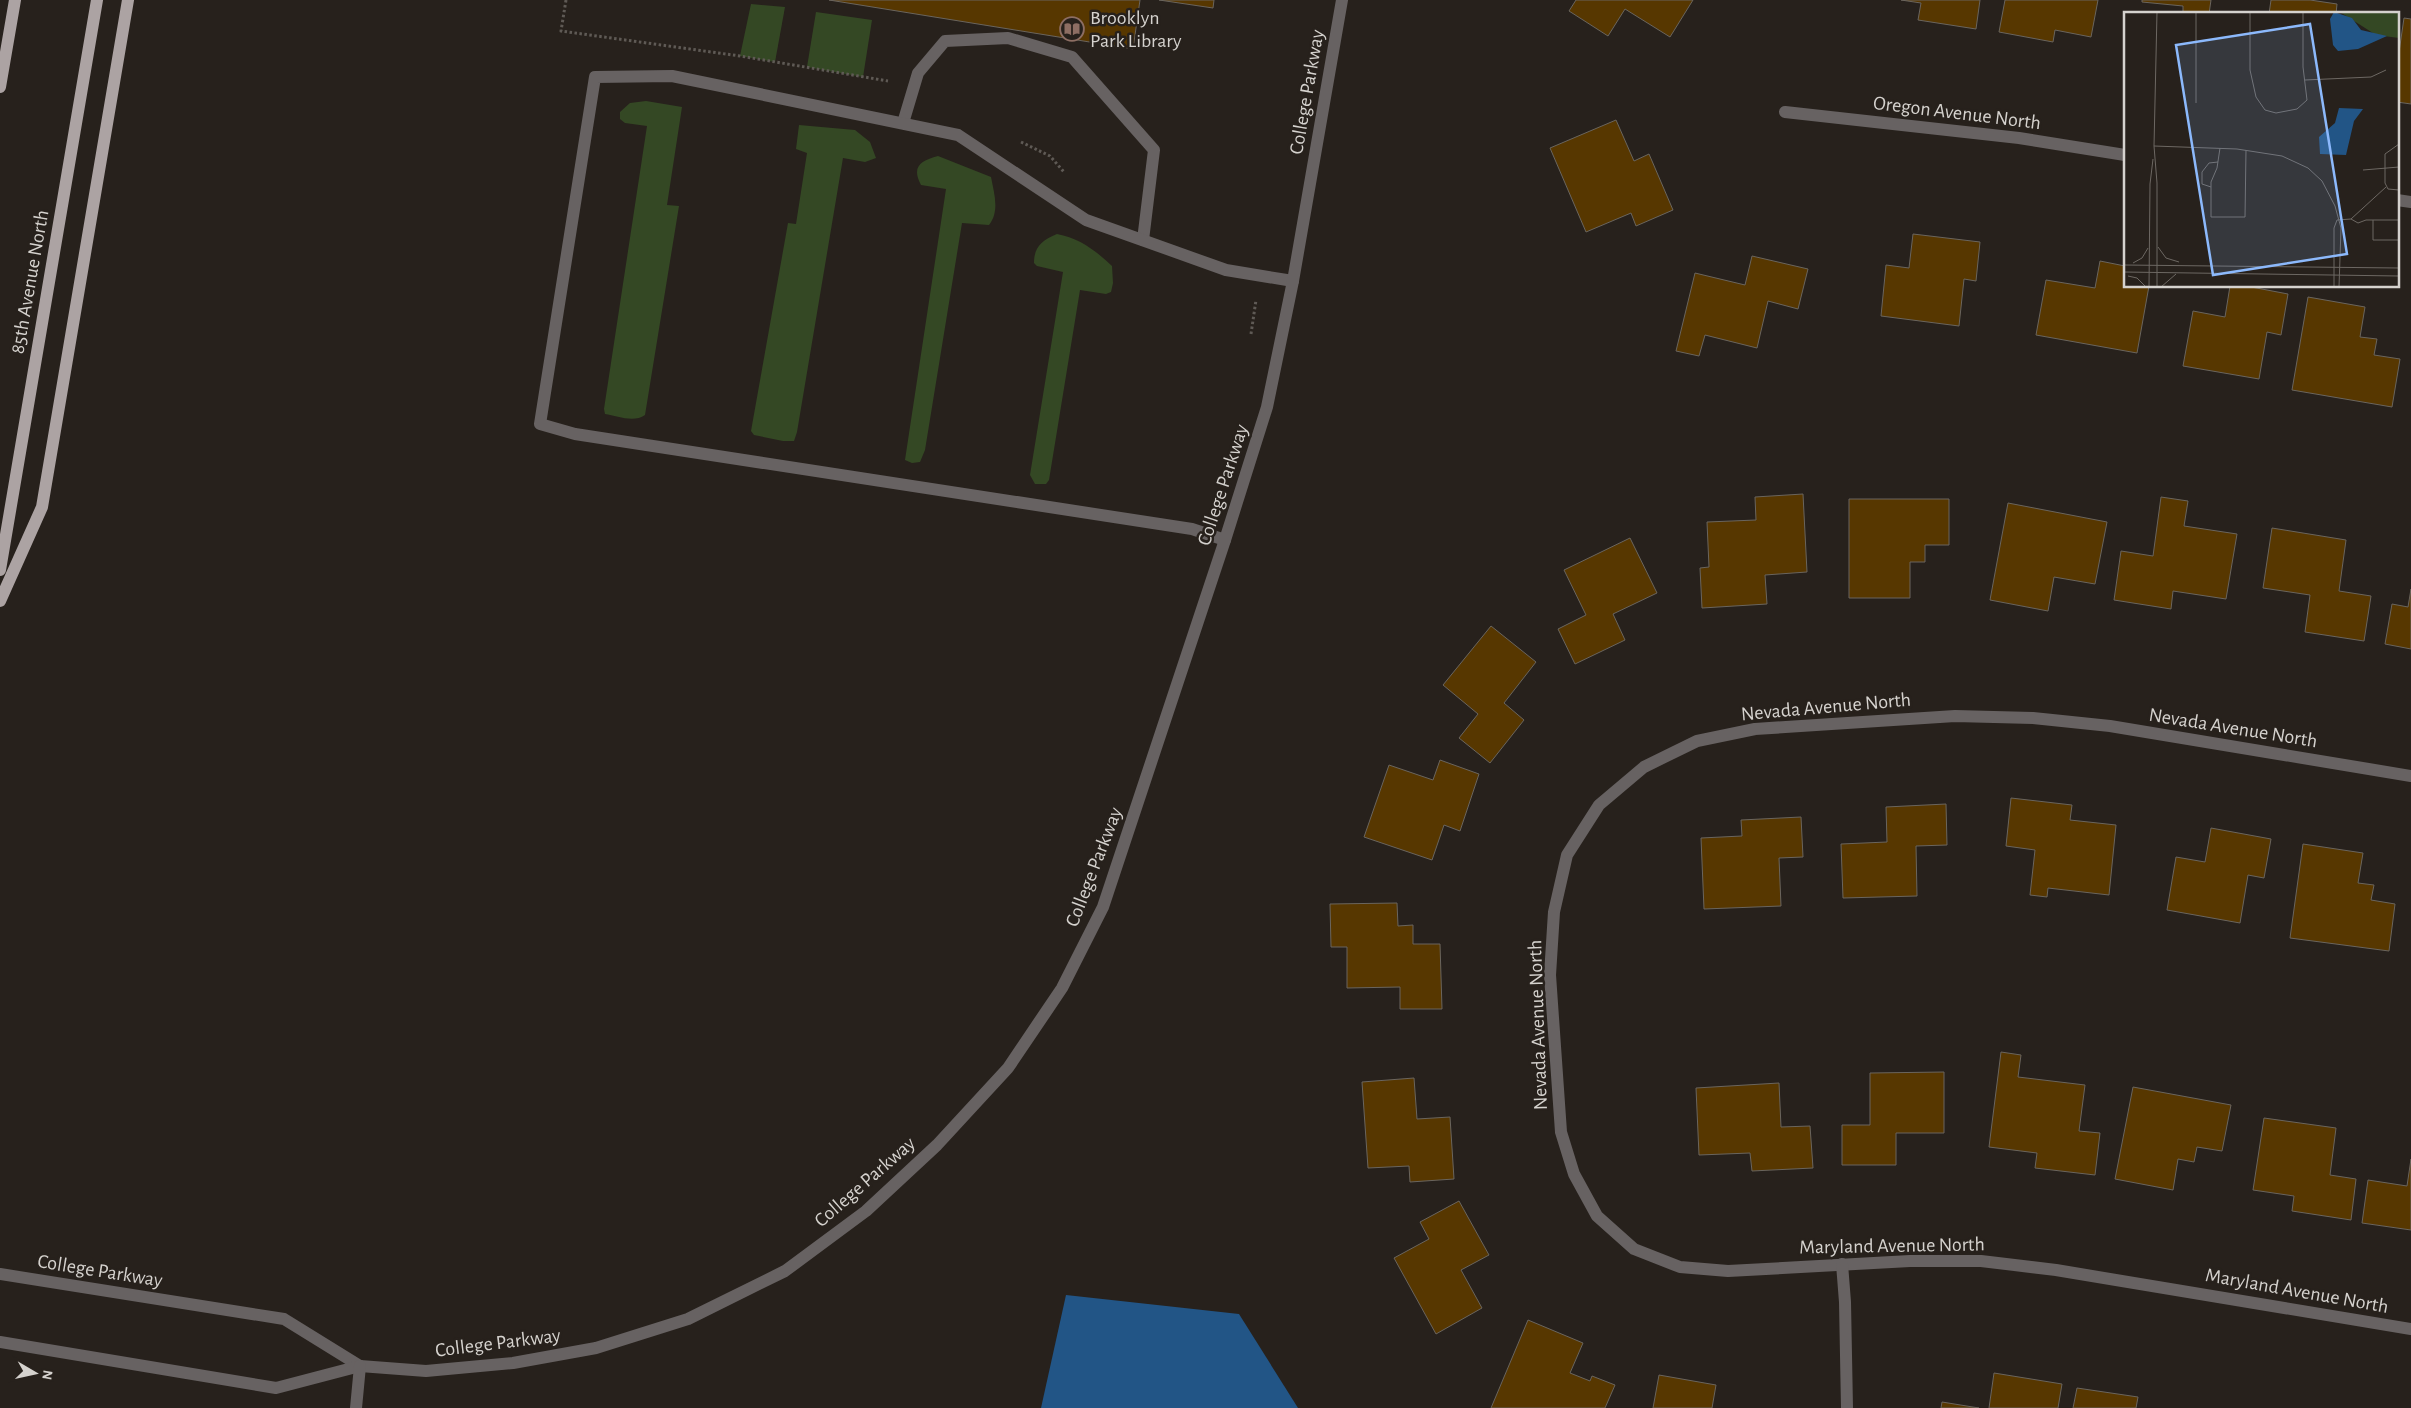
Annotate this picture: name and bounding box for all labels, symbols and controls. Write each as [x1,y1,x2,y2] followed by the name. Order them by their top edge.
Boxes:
[1090,8,1182,51] place label: Brooklyn Park Library
[2124,12,2398,288] inset map
[1059,16,1085,42] library icon: Brooklyn Park Library
[1286,28,1328,156] street label: College Parkway
[1872,93,2042,133] street label: Oregon Avenue North
[8,209,52,355] street label: 85th Avenue North
[1194,421,1252,548] street label: College Parkway
[1740,690,1912,724] street label: Nevada Avenue North
[2147,705,2319,751] street label: Nevada Avenue North
[1062,804,1126,929] street label: College Parkway
[1525,939,1551,1111] street label: Nevada Avenue North
[811,1133,920,1231] street label: College Parkway
[1799,1234,1985,1258] street label: Maryland Avenue North
[36,1251,164,1291] street label: College Parkway
[2204,1265,2390,1317] street label: Maryland Avenue North
[434,1325,562,1361] street label: College Parkway
[10,1348,60,1398] north arrow
[39,1369,55,1381] text: N

